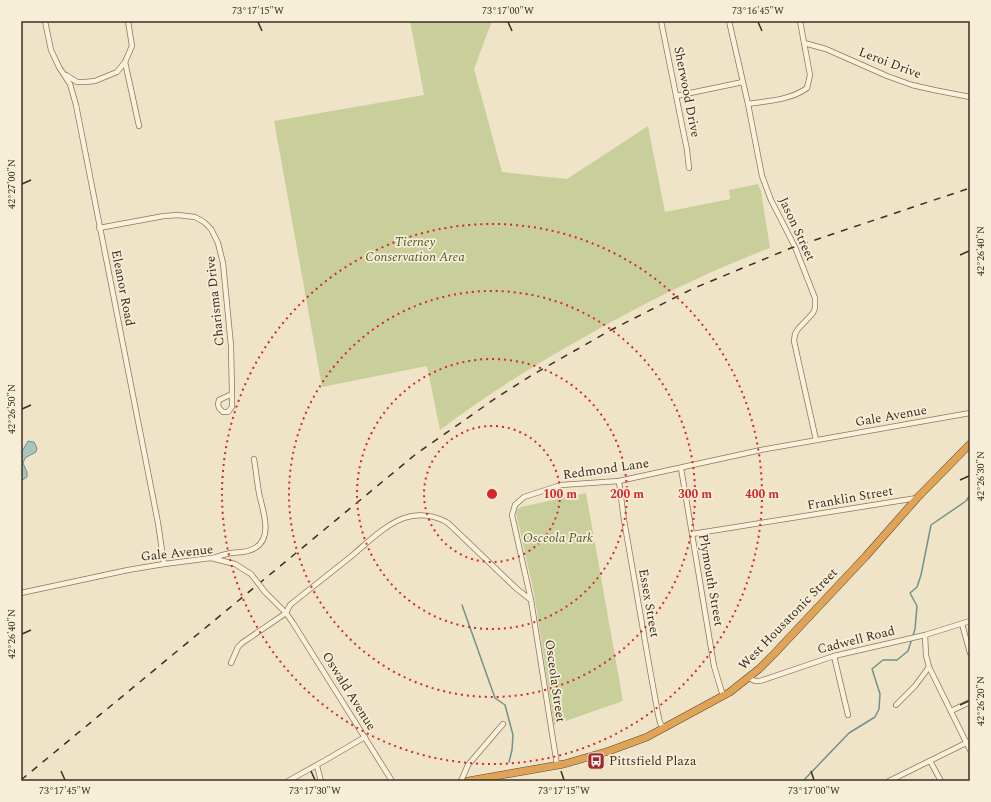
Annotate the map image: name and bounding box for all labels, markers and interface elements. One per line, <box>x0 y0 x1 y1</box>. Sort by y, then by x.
text: 73°17'15"W <box>232 3 284 19</box>
text: 73°17'00"W <box>482 3 534 19</box>
text: 73°16'45"W <box>732 3 784 19</box>
street label: Leroi Drive <box>856 42 924 84</box>
street label: Sherwood Drive <box>668 45 706 139</box>
text: 42°27'00"N <box>4 159 20 209</box>
street label: Jason Street <box>773 194 821 265</box>
text: 42°26'40"N <box>973 226 989 276</box>
park label: Tierney Conservation Area <box>365 232 465 267</box>
street label: Eleanor Road <box>106 248 140 328</box>
street label: Charisma Drive <box>200 255 230 347</box>
text: 42°26'50"N <box>4 384 20 434</box>
street label: Gale Avenue <box>854 400 928 432</box>
text: 42°26'30"N <box>973 451 989 501</box>
street label: Redmond Lane <box>562 453 650 485</box>
street label: Franklin Street <box>806 481 895 515</box>
text: 100 m <box>543 485 577 504</box>
text: 200 m <box>610 485 644 504</box>
text: 300 m <box>678 485 712 504</box>
text: 400 m <box>745 485 779 504</box>
centre of rings <box>485 487 499 501</box>
park label: Osceola Park <box>523 528 593 548</box>
street label: Plymouth Street <box>693 532 729 628</box>
street label: Gale Avenue <box>140 539 214 567</box>
street label: West Housatonic Street <box>734 563 843 675</box>
street label: Essex Street <box>633 567 665 639</box>
text: 42°26'40"N <box>4 609 20 659</box>
street label: Cadwell Road <box>815 621 897 659</box>
street label: Osceola Street <box>539 638 571 724</box>
street label: Oswald Avenue <box>317 648 381 734</box>
text: 42°26'20"N <box>973 676 989 726</box>
bus stop icon: Pittsfield Plaza <box>586 751 606 771</box>
place label: Pittsfield Plaza <box>609 751 697 771</box>
text: 73°17'45"W <box>39 783 91 799</box>
text: 73°17'30"W <box>289 783 341 799</box>
text: 73°17'15"W <box>538 783 590 799</box>
text: 73°17'00"W <box>788 783 840 799</box>

